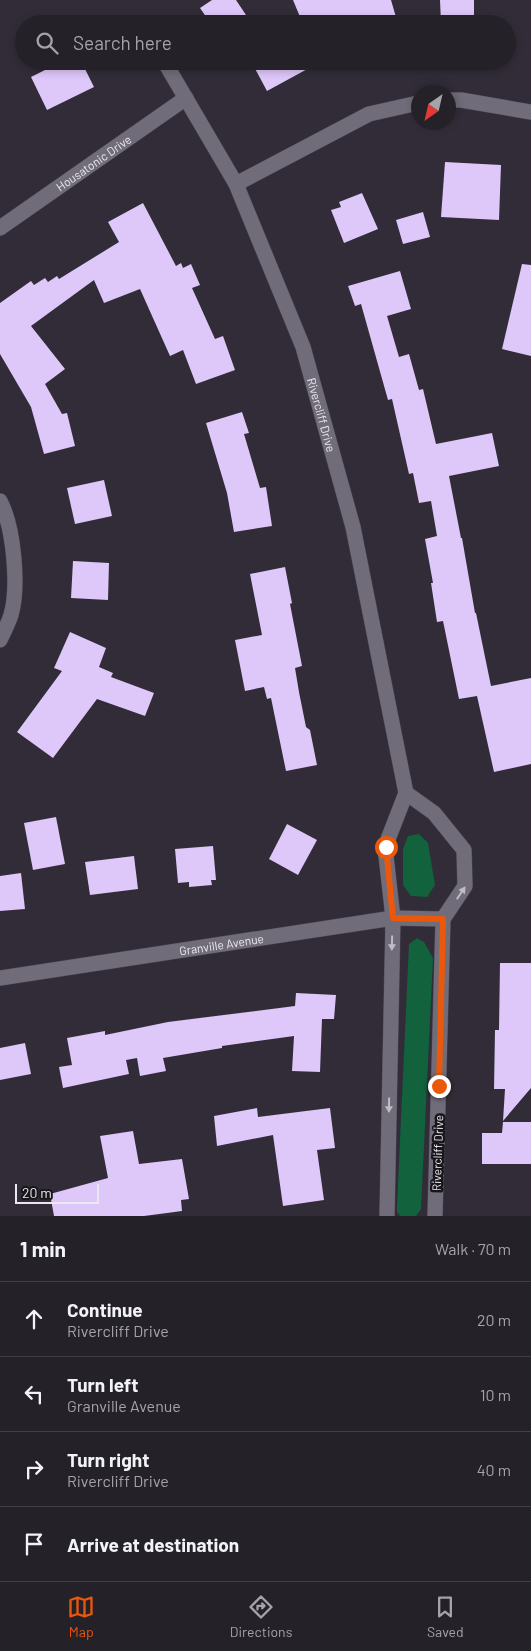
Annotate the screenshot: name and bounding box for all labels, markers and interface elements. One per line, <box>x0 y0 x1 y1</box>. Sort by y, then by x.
search box <box>15 15 516 70</box>
icon: search <box>33 29 61 57</box>
text: Search here <box>73 31 172 54</box>
north arrow <box>411 85 456 130</box>
street label: Housatonic Drive <box>53 132 134 194</box>
street label: Rivercliff Drive <box>305 376 339 453</box>
route start <box>375 836 398 859</box>
one-way arrow <box>456 886 465 899</box>
street label: Granville Avenue <box>178 931 265 958</box>
one-way arrow <box>388 935 396 951</box>
route end <box>428 1075 451 1098</box>
one-way arrow <box>385 1098 393 1114</box>
street label: Rivercliff Drive <box>429 1115 445 1191</box>
scale bar <box>15 1181 99 1204</box>
text: 20 m <box>22 1184 52 1201</box>
text: 1 min <box>20 1236 66 1261</box>
text: Walk · 70 m <box>435 1239 511 1258</box>
text: Continue <box>67 1298 143 1321</box>
icon: ahead <box>20 1305 48 1333</box>
text: 20 m <box>477 1310 511 1329</box>
text: Rivercliff Drive <box>67 1321 169 1340</box>
text: Turn left <box>67 1373 138 1396</box>
icon: left <box>20 1380 48 1408</box>
text: 10 m <box>480 1385 511 1404</box>
text: Granville Avenue <box>67 1396 181 1415</box>
text: Turn right <box>67 1448 149 1471</box>
icon: right <box>20 1455 48 1483</box>
text: 40 m <box>477 1460 511 1479</box>
text: Rivercliff Drive <box>67 1471 169 1490</box>
icon: arrive <box>20 1530 48 1558</box>
text: Arrive at destination <box>67 1533 239 1556</box>
tab: Map <box>67 1593 95 1640</box>
tab: Directions <box>230 1593 292 1640</box>
tab: Saved <box>427 1593 464 1640</box>

